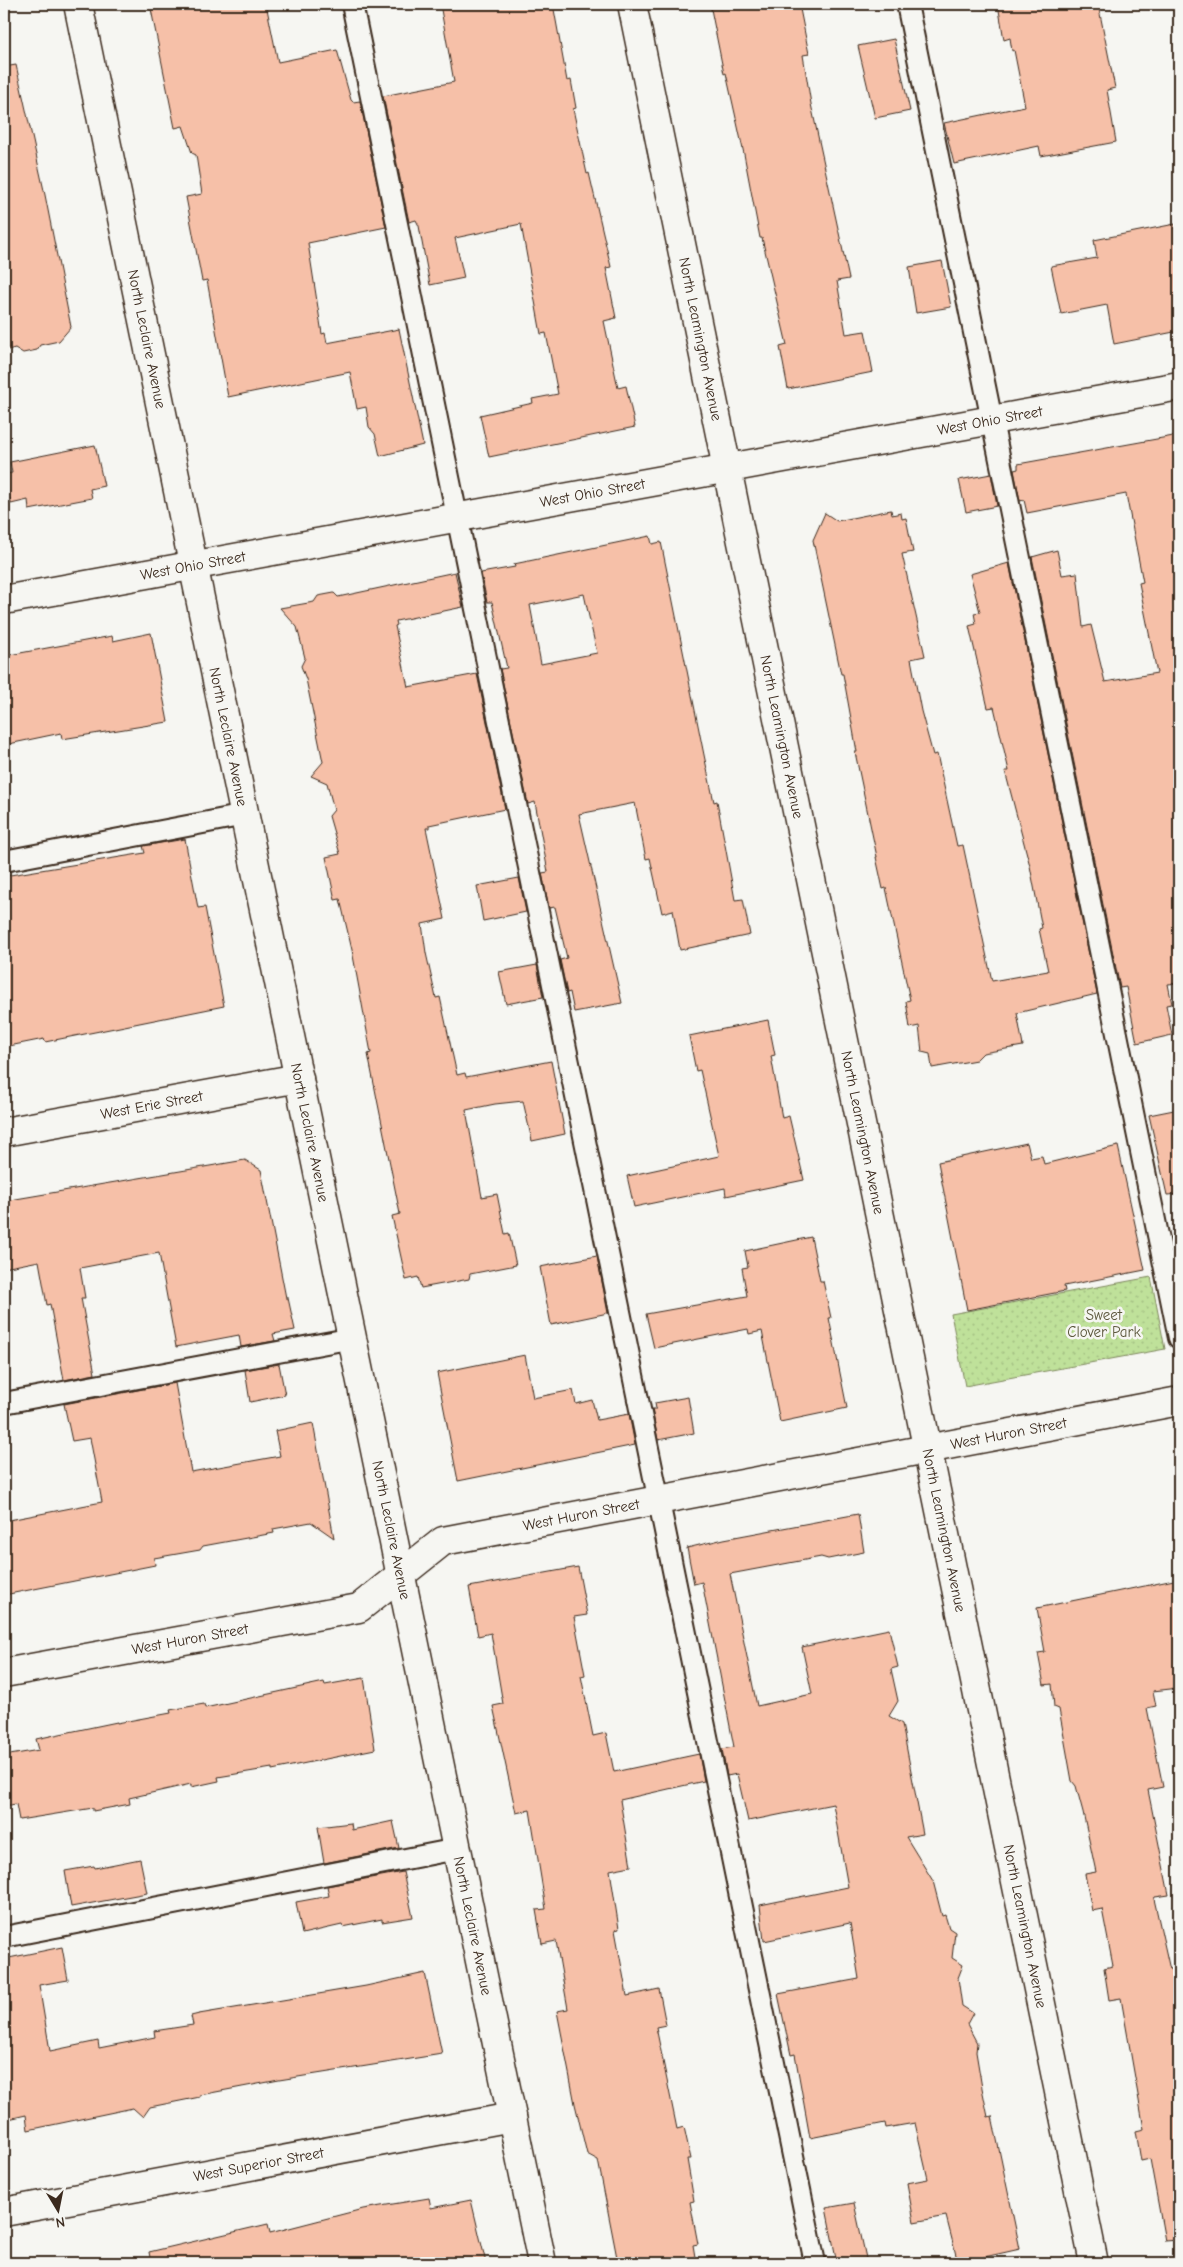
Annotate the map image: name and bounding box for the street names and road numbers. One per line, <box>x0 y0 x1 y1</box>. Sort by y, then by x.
street label: North Leamington Avenue <box>675 256 726 423</box>
street label: North Leclaire Avenue <box>124 268 170 411</box>
street label: West Ohio Street <box>936 402 1045 439</box>
street label: West Ohio Street <box>538 474 647 511</box>
street label: West Ohio Street <box>139 547 248 584</box>
street label: North Leamington Avenue <box>756 653 807 821</box>
street label: North Leclaire Avenue <box>205 666 252 808</box>
street label: North Leamington Avenue <box>837 1049 888 1216</box>
street label: North Leclaire Avenue <box>287 1061 333 1204</box>
street label: West Erie Street <box>99 1087 205 1123</box>
street label: West Huron Street <box>949 1413 1069 1453</box>
street label: North Leamington Avenue <box>919 1447 970 1614</box>
street label: North Leclaire Avenue <box>368 1459 415 1602</box>
street label: West Huron Street <box>521 1495 642 1535</box>
street label: West Huron Street <box>130 1619 250 1658</box>
street label: North Leamington Avenue <box>1000 1843 1051 2010</box>
street label: North Leclaire Avenue <box>450 1855 496 1997</box>
street label: West Superior Street <box>192 2143 326 2185</box>

